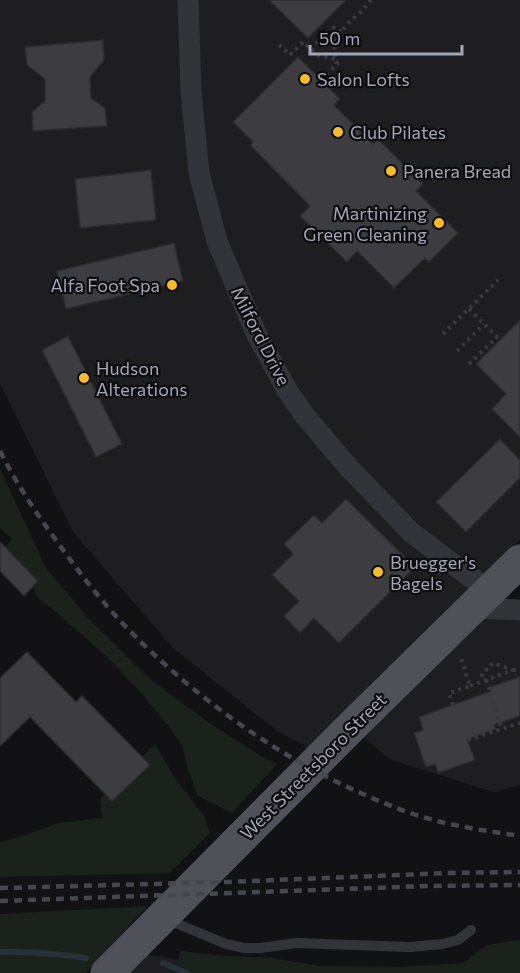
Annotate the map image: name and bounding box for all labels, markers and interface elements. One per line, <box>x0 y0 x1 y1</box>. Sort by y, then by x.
scale bar <box>310 18 462 56</box>
text: 50 m <box>319 27 360 49</box>
place label: Salon Lofts <box>317 68 410 90</box>
marker: Salon Lofts <box>298 72 312 86</box>
place label: Club Pilates <box>350 121 446 143</box>
marker: Club Pilates <box>331 125 345 139</box>
place label: Panera Bread <box>403 160 511 182</box>
marker: Panera Bread <box>384 164 398 178</box>
place label: Martinizing Green Cleaning <box>303 202 427 245</box>
marker: Martinizing Green Cleaning <box>432 216 446 230</box>
place label: Alfa Foot Spa <box>50 274 160 296</box>
marker: Alfa Foot Spa <box>165 278 179 292</box>
street label: Milford Drive <box>227 283 295 389</box>
place label: Hudson Alterations <box>96 357 187 400</box>
marker: Hudson Alterations <box>77 371 91 385</box>
place label: Bruegger's Bagels <box>390 551 476 594</box>
marker: Bruegger's Bagels <box>371 565 385 579</box>
street label: West Streetsboro Street <box>235 688 391 844</box>

